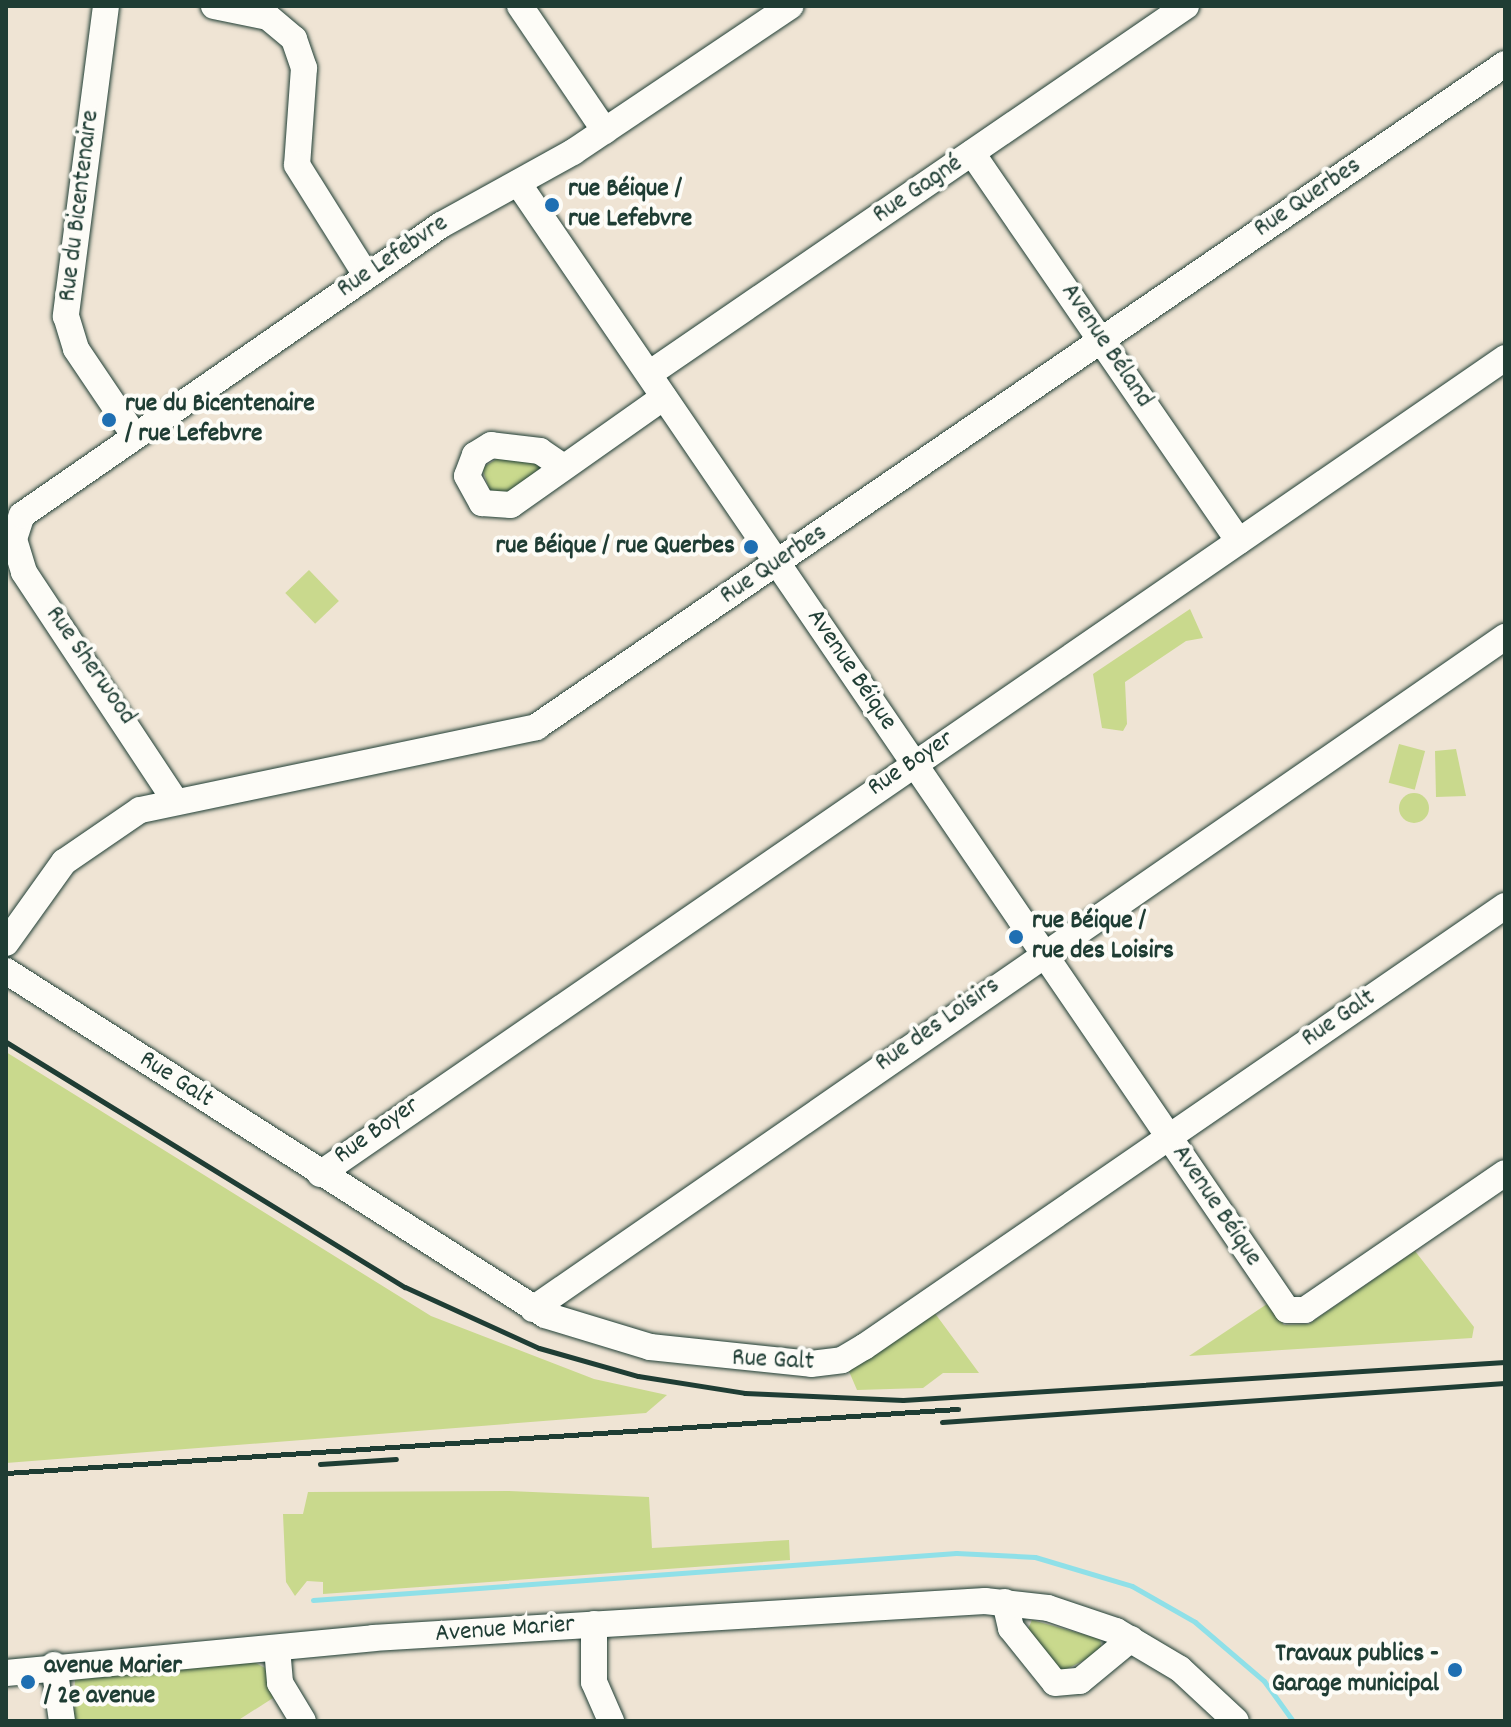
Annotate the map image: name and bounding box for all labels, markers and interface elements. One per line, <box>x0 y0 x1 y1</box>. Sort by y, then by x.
street label: Rue du Bicentenaire <box>53 108 107 304</box>
street label: Rue Gagné <box>867 149 969 231</box>
street label: Rue Querbes <box>1249 151 1367 245</box>
place label: rue Béique / rue Lefebvre <box>568 174 692 236</box>
marker: rue Béique / rue Lefebvre <box>543 196 561 214</box>
street label: Rue Lefebvre <box>332 209 454 305</box>
street label: Avenue Béland <box>1053 278 1159 414</box>
place label: rue du Bicentenaire / rue Lefebvre <box>125 389 315 450</box>
marker: rue du Bicentenaire / rue Lefebvre <box>100 411 118 429</box>
street label: Rue Querbes <box>715 518 833 612</box>
place label: rue Béique / rue Querbes <box>496 531 735 563</box>
marker: rue Béique / rue Querbes <box>742 538 760 556</box>
street label: Rue Sherwood <box>38 601 142 731</box>
street label: Avenue Béique <box>799 603 903 737</box>
street label: Rue Boyer <box>862 724 960 804</box>
place label: rue Béique / rue des Loisirs <box>1032 906 1174 968</box>
marker: rue Béique / rue des Loisirs <box>1007 928 1025 946</box>
street label: Rue des Loisirs <box>870 971 1006 1079</box>
street label: Rue Galt <box>1296 983 1382 1055</box>
street label: Rue Galt <box>133 1044 219 1116</box>
street label: Rue Boyer <box>328 1090 426 1172</box>
street label: Avenue Béique <box>1164 1139 1268 1273</box>
street label: Rue Galt <box>731 1343 815 1379</box>
street label: Avenue Marier <box>434 1610 576 1650</box>
place label: Travaux publics - Garage municipal <box>1272 1639 1439 1700</box>
place label: avenue Marier / 2e avenue <box>44 1651 182 1712</box>
marker: Travaux publics - Garage municipal <box>1446 1661 1464 1679</box>
marker: avenue Marier / 2e avenue <box>19 1673 37 1691</box>

